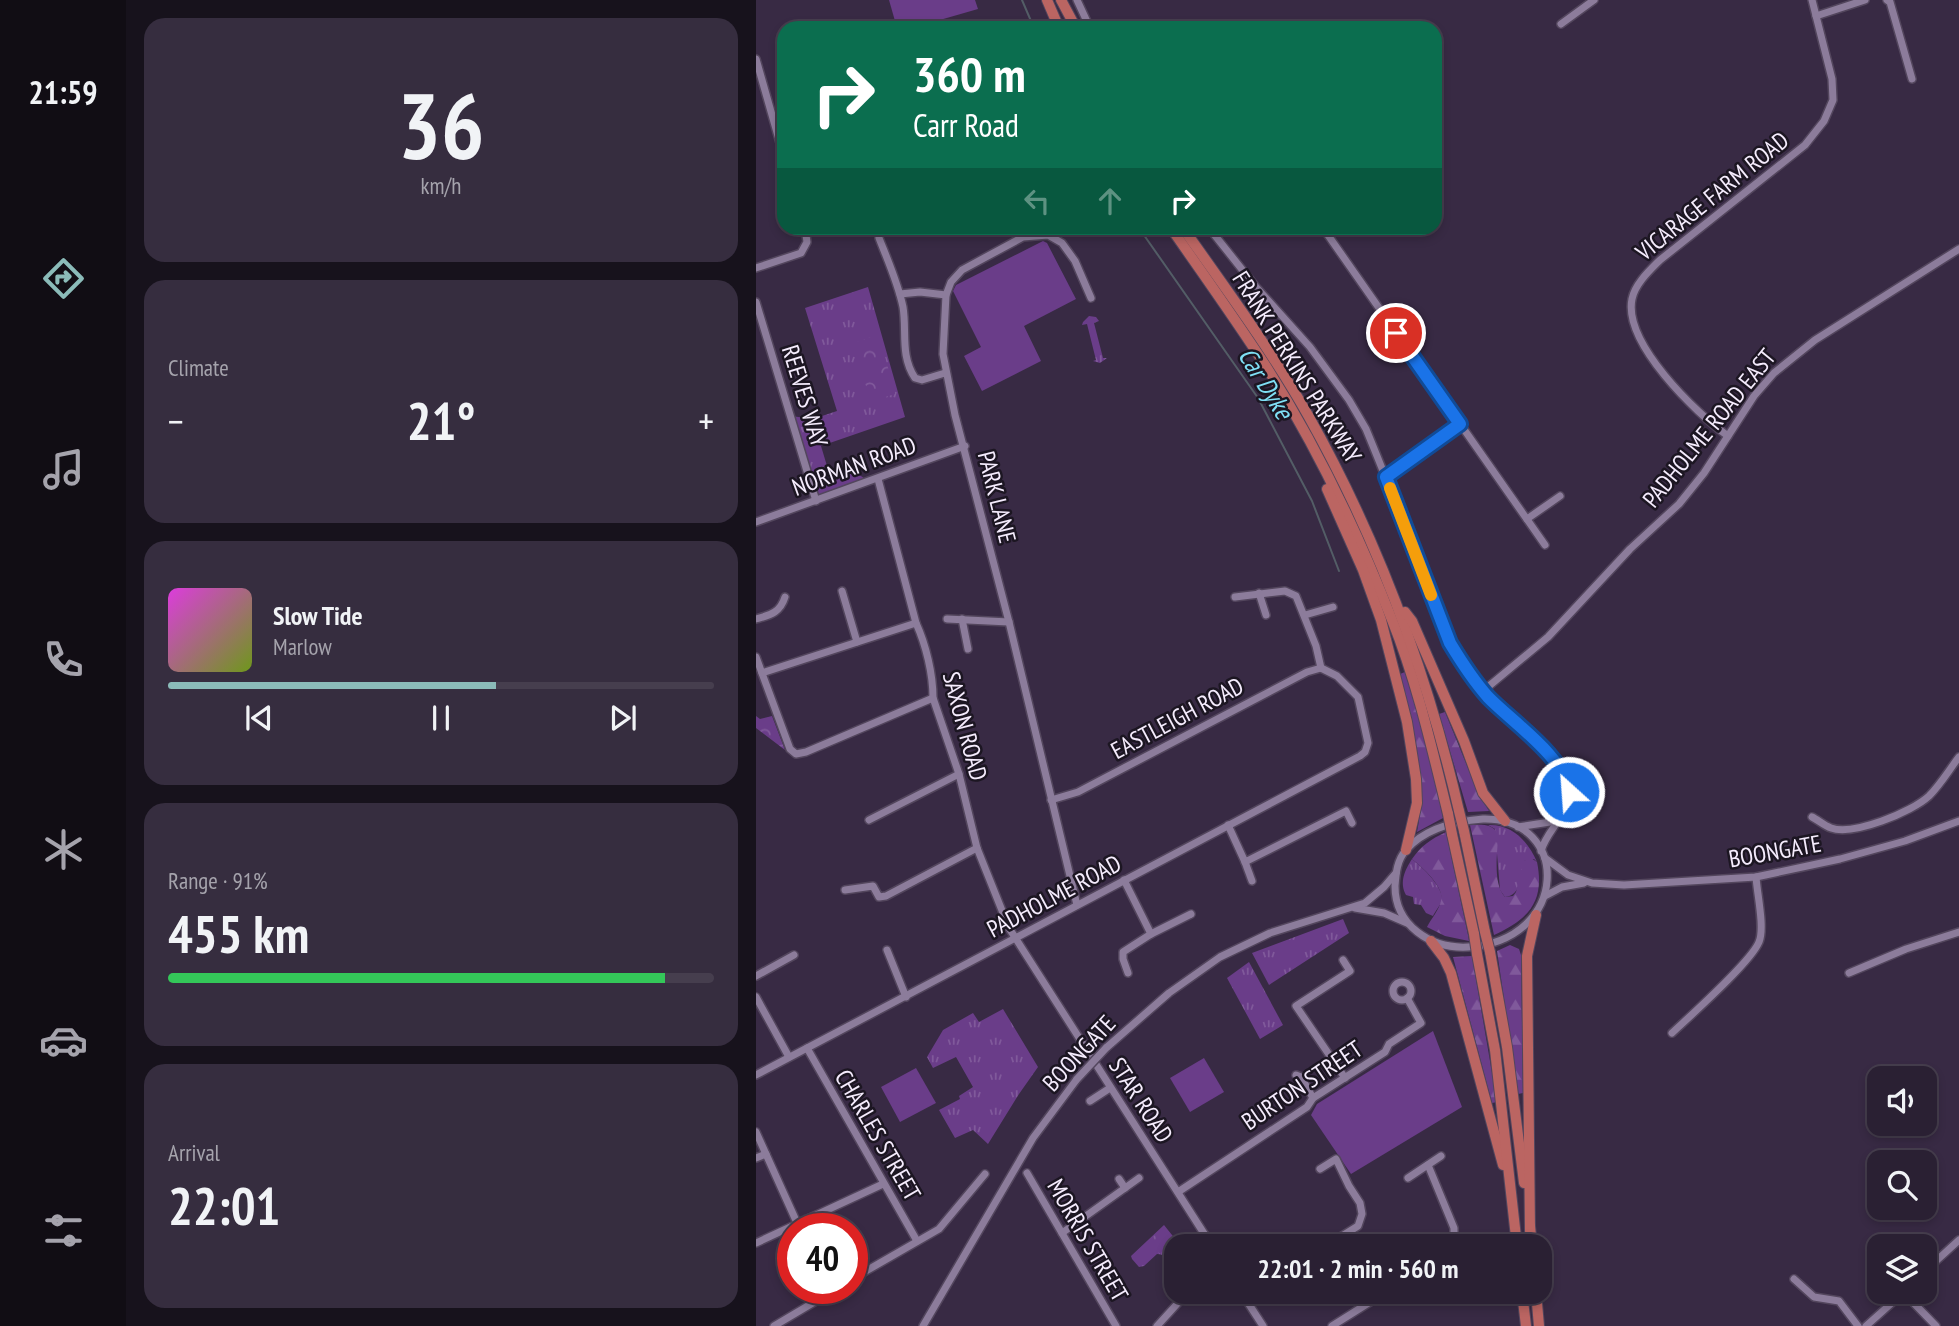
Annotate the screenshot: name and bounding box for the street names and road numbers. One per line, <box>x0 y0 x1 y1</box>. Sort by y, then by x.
street label: VICARAGE FARM ROAD <box>1628 125 1795 268</box>
street label: FRANK PERKINS PARKWAY <box>1225 265 1369 469</box>
street label: REEVES WAY <box>775 341 835 451</box>
street label: PADHOLME ROAD EAST <box>1635 342 1783 514</box>
street label: NORMAN ROAD <box>788 429 920 503</box>
street label: PARK LANE <box>971 448 1023 546</box>
street label: SAXON ROAD <box>936 668 994 784</box>
street label: EASTLEIGH ROAD <box>1105 670 1249 766</box>
street label: BOONGATE <box>1726 828 1824 874</box>
street label: PADHOLME ROAD <box>982 848 1126 944</box>
street label: BOONGATE <box>1036 1008 1122 1098</box>
street label: BURTON STREET <box>1236 1033 1369 1137</box>
street label: STAR ROAD <box>1102 1052 1180 1148</box>
street label: CHARLES STREET <box>828 1064 928 1206</box>
street label: MORRIS STREET <box>1041 1173 1136 1307</box>

